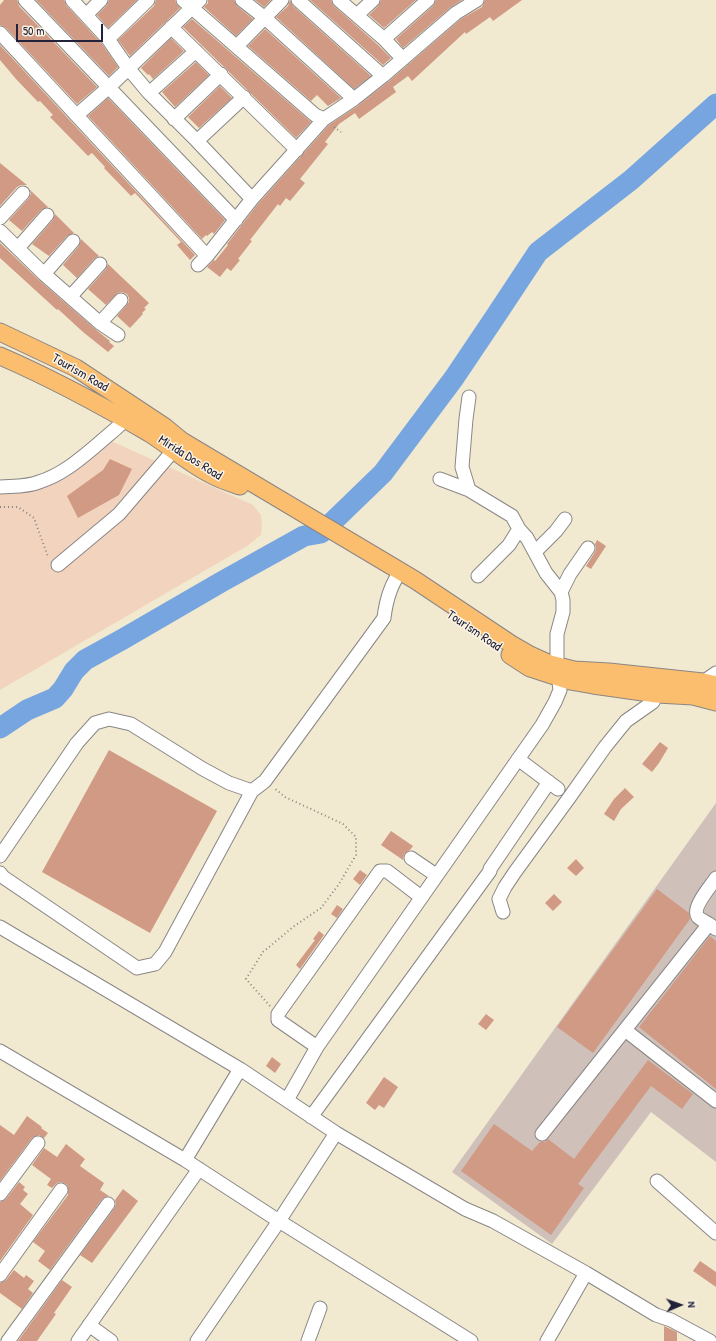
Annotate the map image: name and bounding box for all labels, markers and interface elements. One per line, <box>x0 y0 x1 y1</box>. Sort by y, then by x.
scale bar <box>18 16 105 42</box>
text: 50 m <box>23 22 44 39</box>
street label: Tourism Road <box>49 351 111 395</box>
street label: Mirida Dos Road <box>155 432 225 484</box>
street label: Tourism Road <box>444 607 504 655</box>
north arrow <box>660 1285 700 1325</box>
text: N <box>685 1301 699 1308</box>

